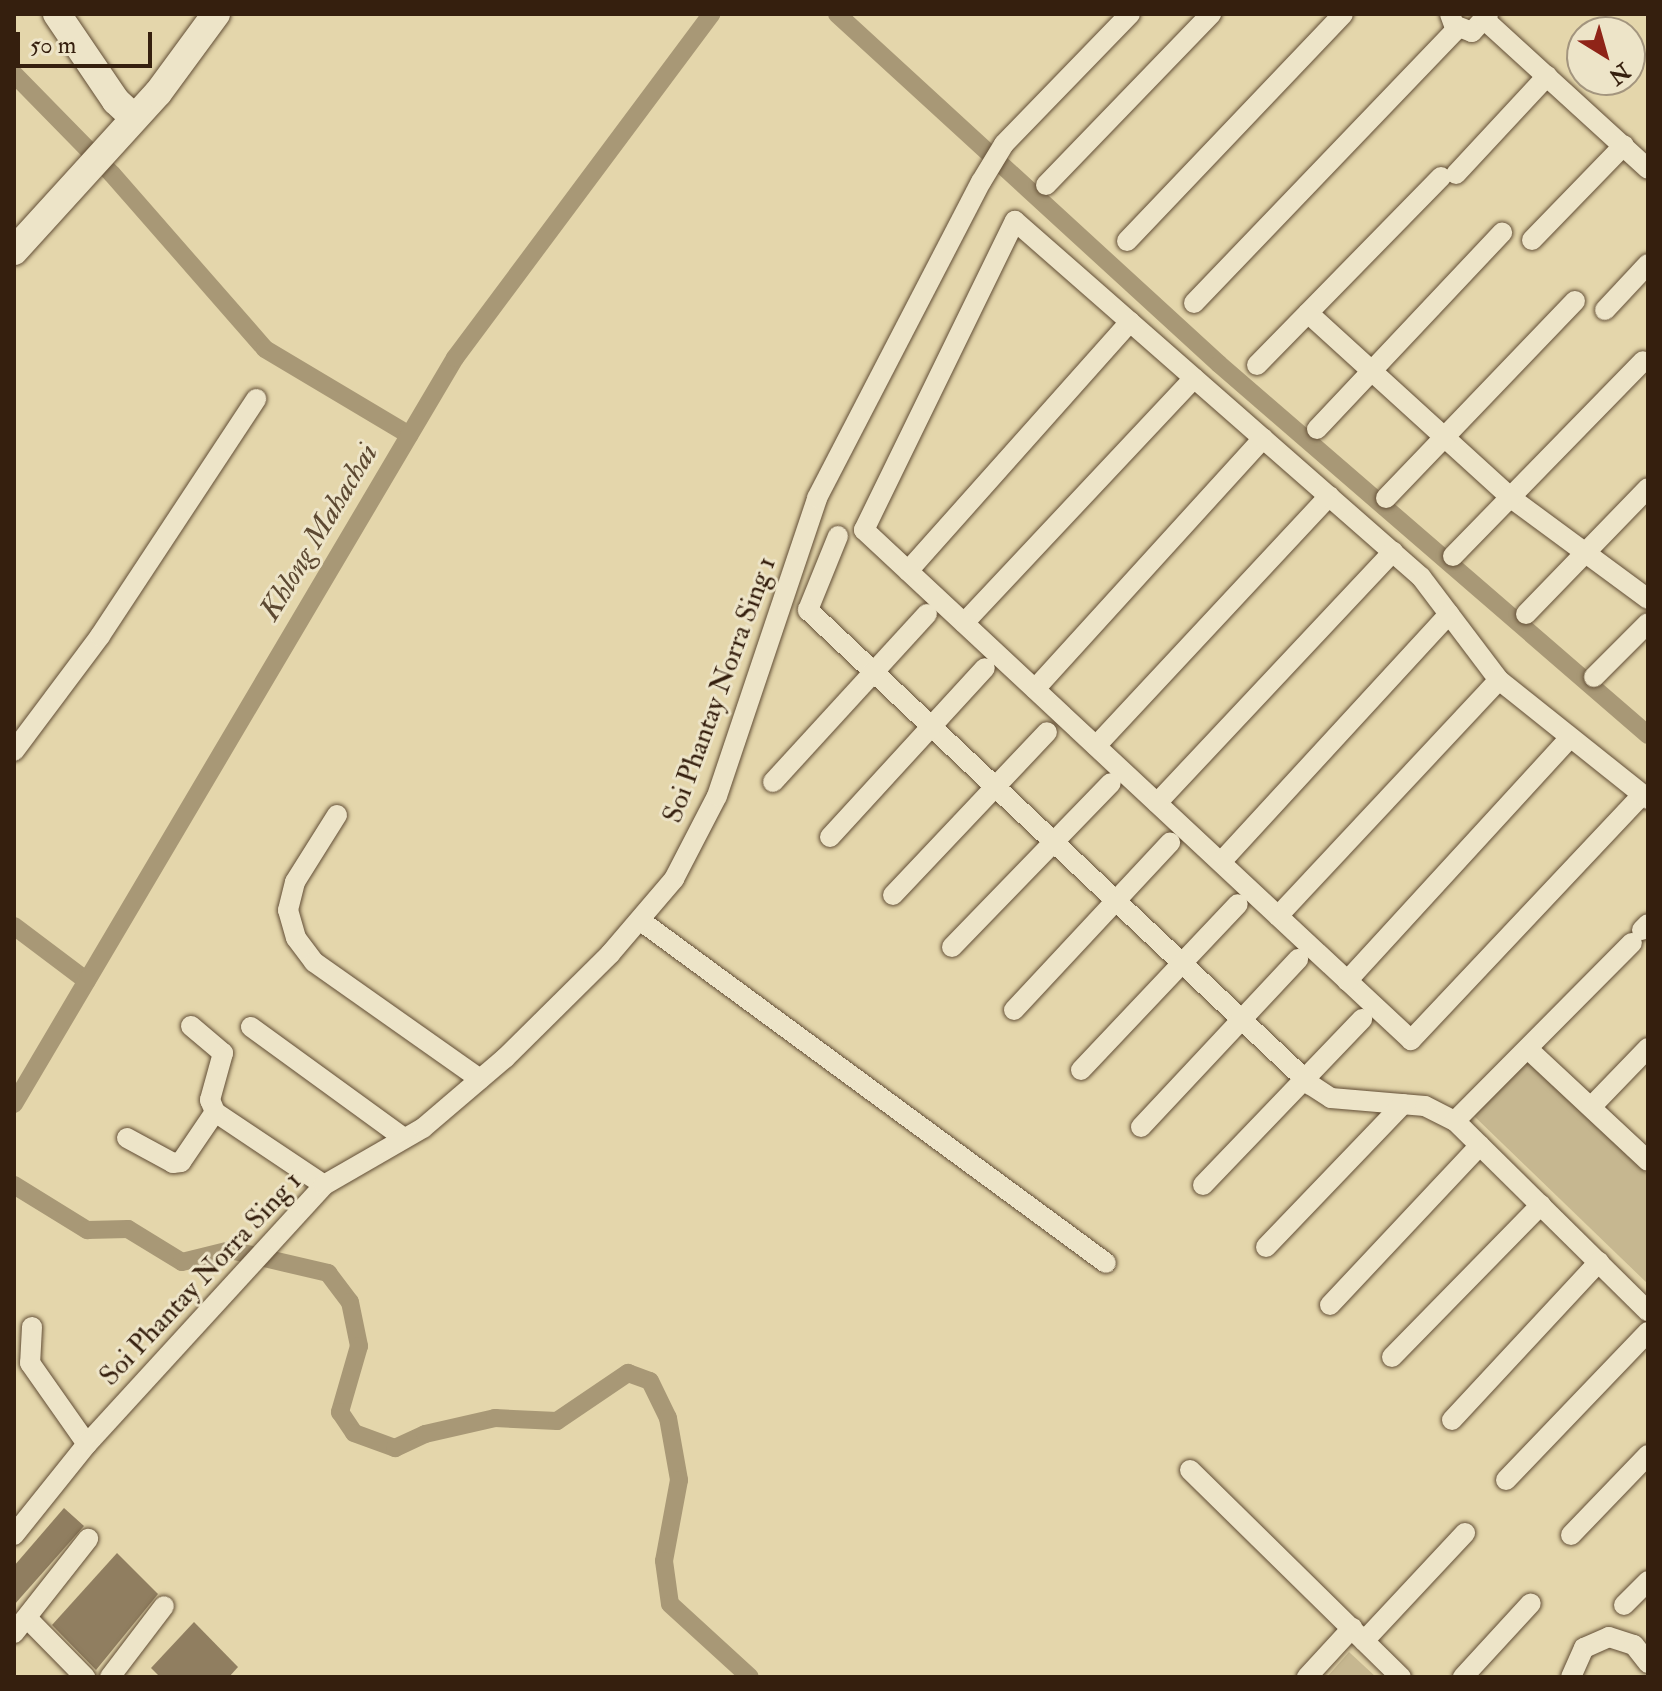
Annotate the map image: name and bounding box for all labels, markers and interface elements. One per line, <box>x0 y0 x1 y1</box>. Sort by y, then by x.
scale bar <box>20 16 156 66</box>
north arrow <box>1566 16 1646 96</box>
text: 50 m <box>30 30 76 61</box>
text: N <box>1603 56 1636 91</box>
water label: Khlong Mahachai <box>252 437 386 627</box>
street label: Soi Phantay Norra Sing 1 <box>656 552 784 828</box>
street label: Soi Phantay Norra Sing 1 <box>93 1165 309 1393</box>

